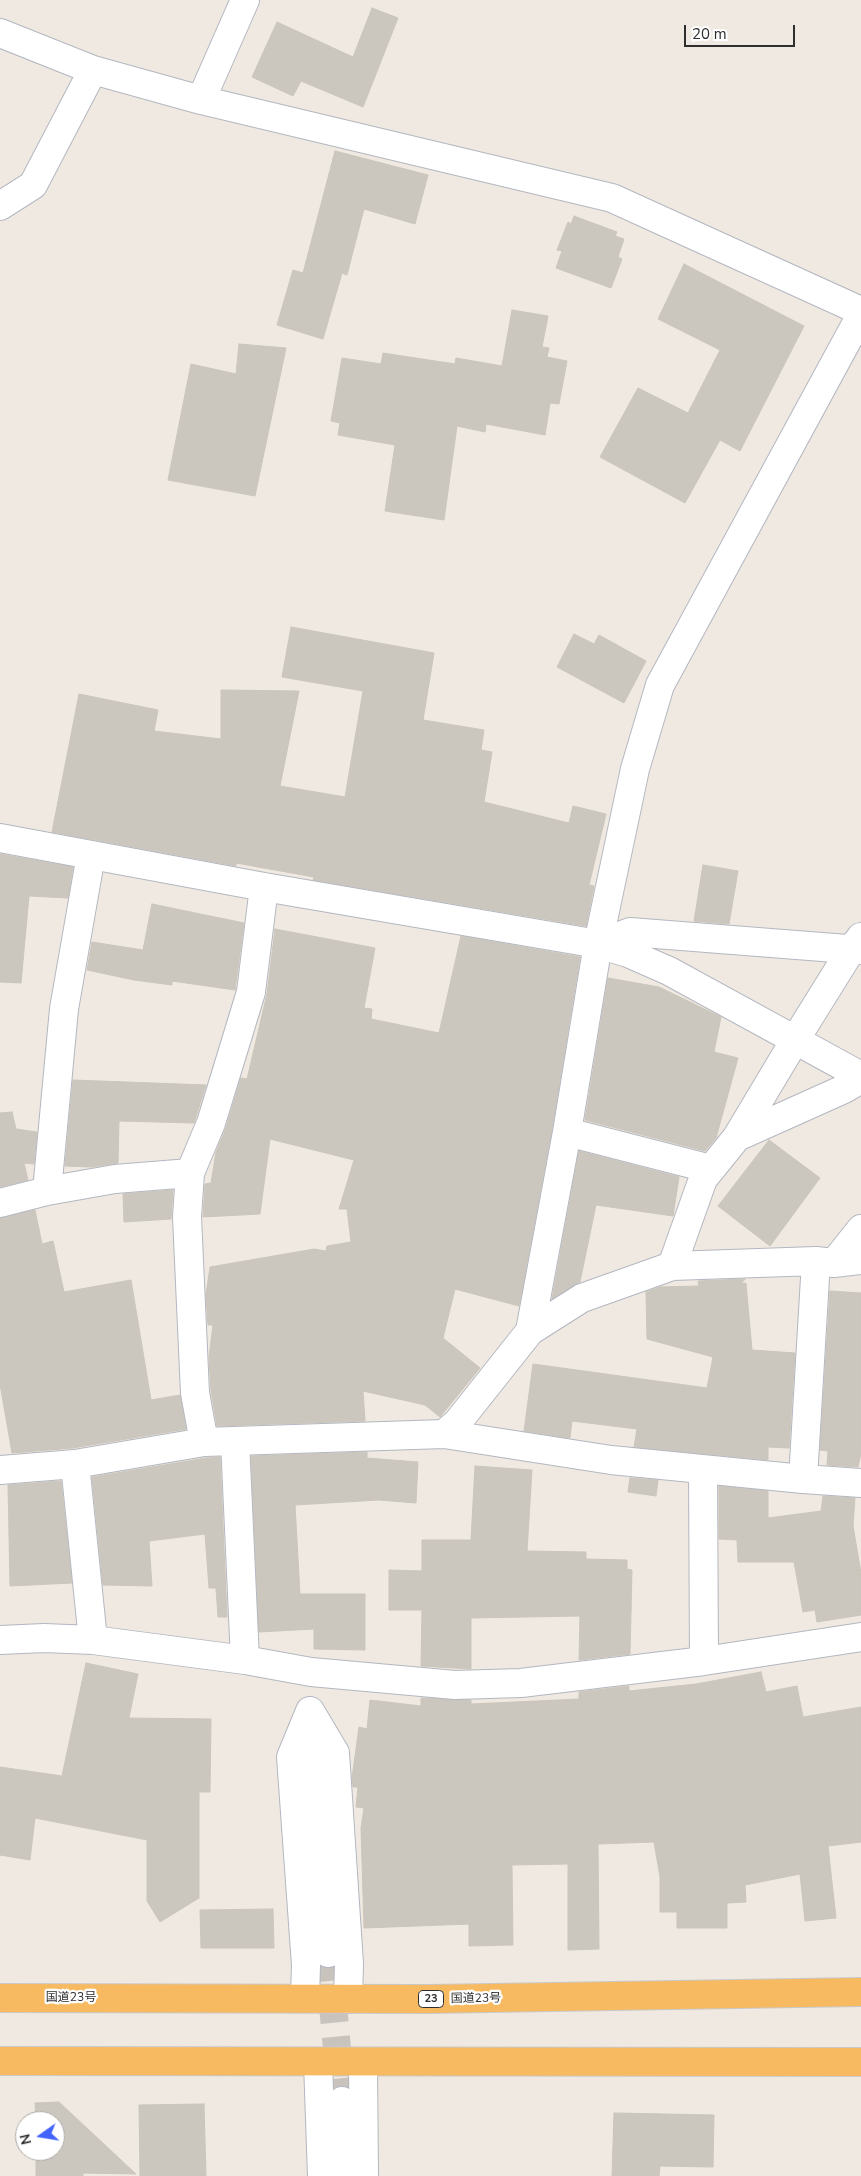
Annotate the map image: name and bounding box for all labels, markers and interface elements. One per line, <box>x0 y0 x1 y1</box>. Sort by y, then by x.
scale bar <box>686 15 797 47</box>
text: 20 m <box>692 24 727 44</box>
road number: 23 <box>418 1990 444 2008</box>
street label: 国道23号 <box>46 1991 96 2005</box>
street label: 国道23号 <box>451 1991 501 2007</box>
north arrow <box>15 2111 65 2161</box>
text: N <box>15 2132 36 2147</box>

